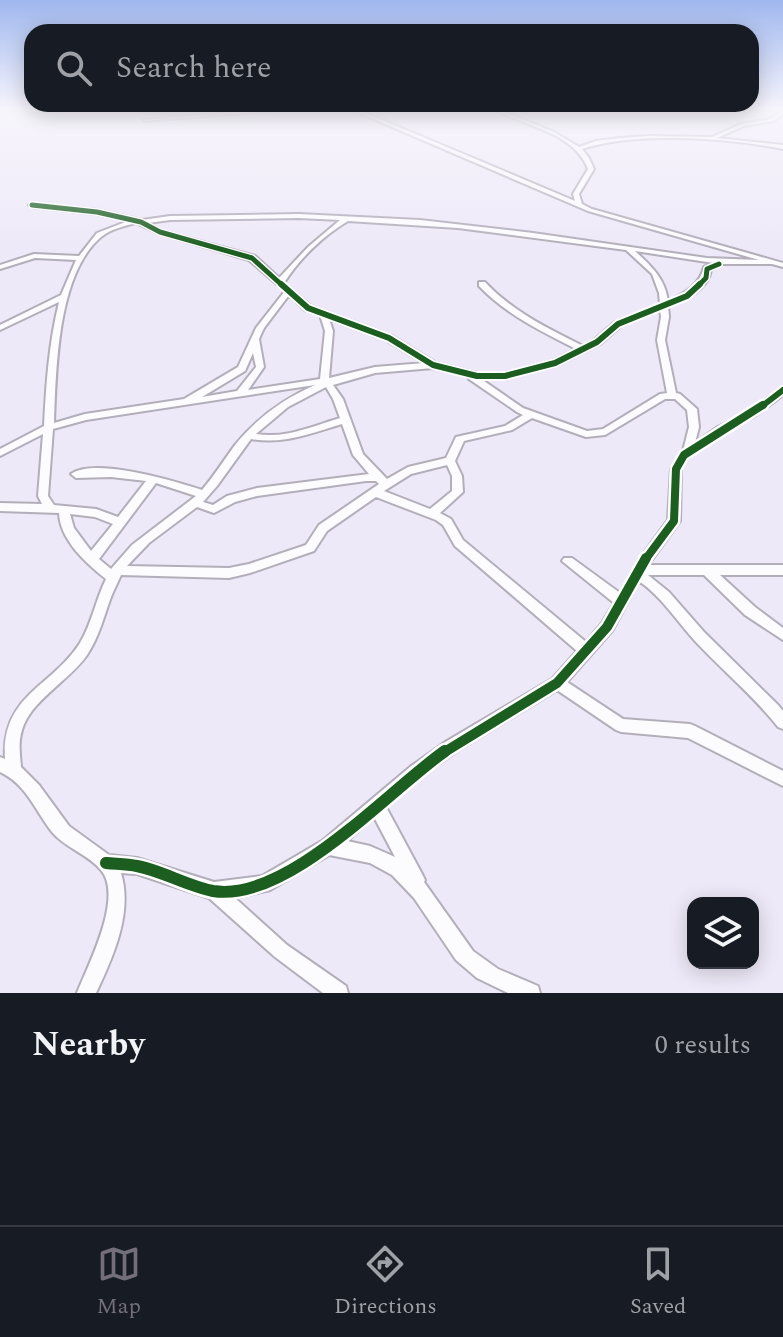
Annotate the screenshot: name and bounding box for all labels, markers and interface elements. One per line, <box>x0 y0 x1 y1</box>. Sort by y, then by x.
search box <box>24 24 759 112</box>
text: Search here <box>116 45 272 91</box>
icon: search <box>52 46 96 90</box>
map controls <box>687 897 759 969</box>
button: layers <box>687 897 759 969</box>
text: Nearby <box>32 1019 145 1071</box>
text: 0 results <box>655 1025 751 1065</box>
tab: Map <box>97 1242 141 1323</box>
tab: Directions <box>334 1242 437 1323</box>
tab: Saved <box>630 1242 686 1323</box>

